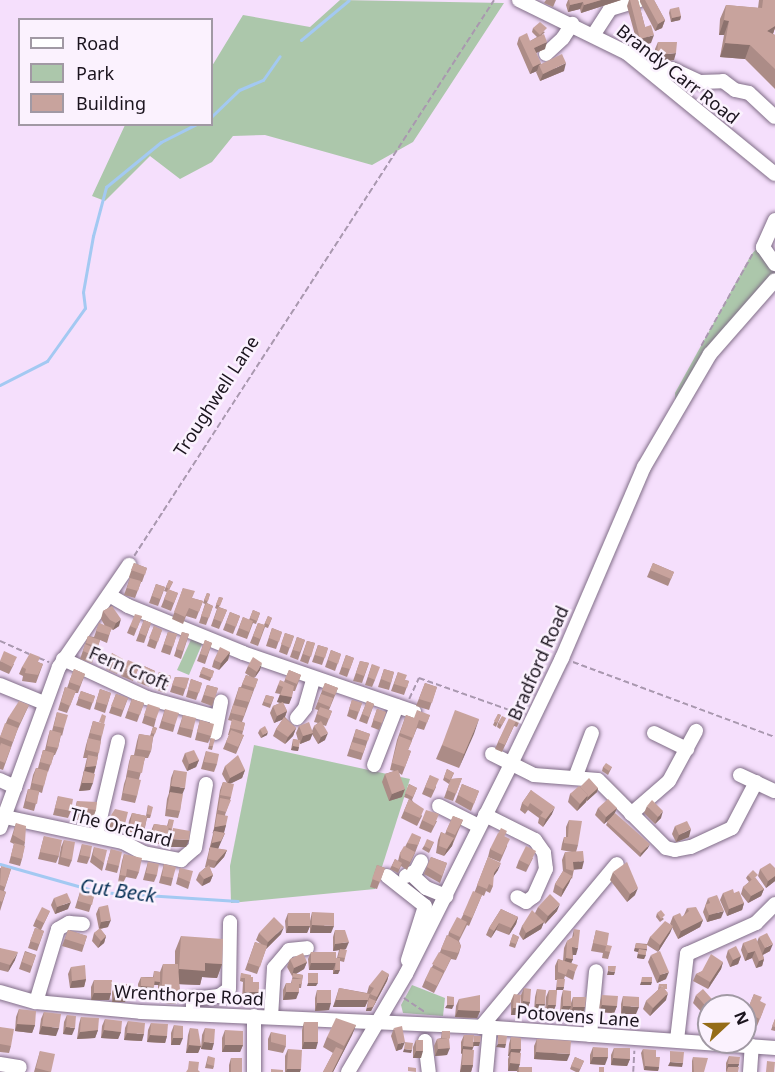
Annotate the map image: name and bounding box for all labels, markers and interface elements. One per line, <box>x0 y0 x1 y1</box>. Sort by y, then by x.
legend <box>18 18 213 126</box>
street label: Brandy Carr Road <box>613 20 743 128</box>
text: Road <box>76 31 119 55</box>
text: Park <box>76 61 114 85</box>
text: Building <box>76 91 146 115</box>
street label: Troughwell Lane <box>169 332 263 460</box>
street label: Bradford Road <box>503 602 573 724</box>
street label: Fern Croft <box>86 641 172 695</box>
street label: The Orchard <box>67 803 175 851</box>
water label: Cut Beck <box>79 873 157 907</box>
street label: Wrenthorpe Road <box>114 980 264 1010</box>
north arrow <box>697 994 757 1054</box>
street label: Potovens Lane <box>516 1001 640 1031</box>
text: N <box>729 1008 754 1028</box>

